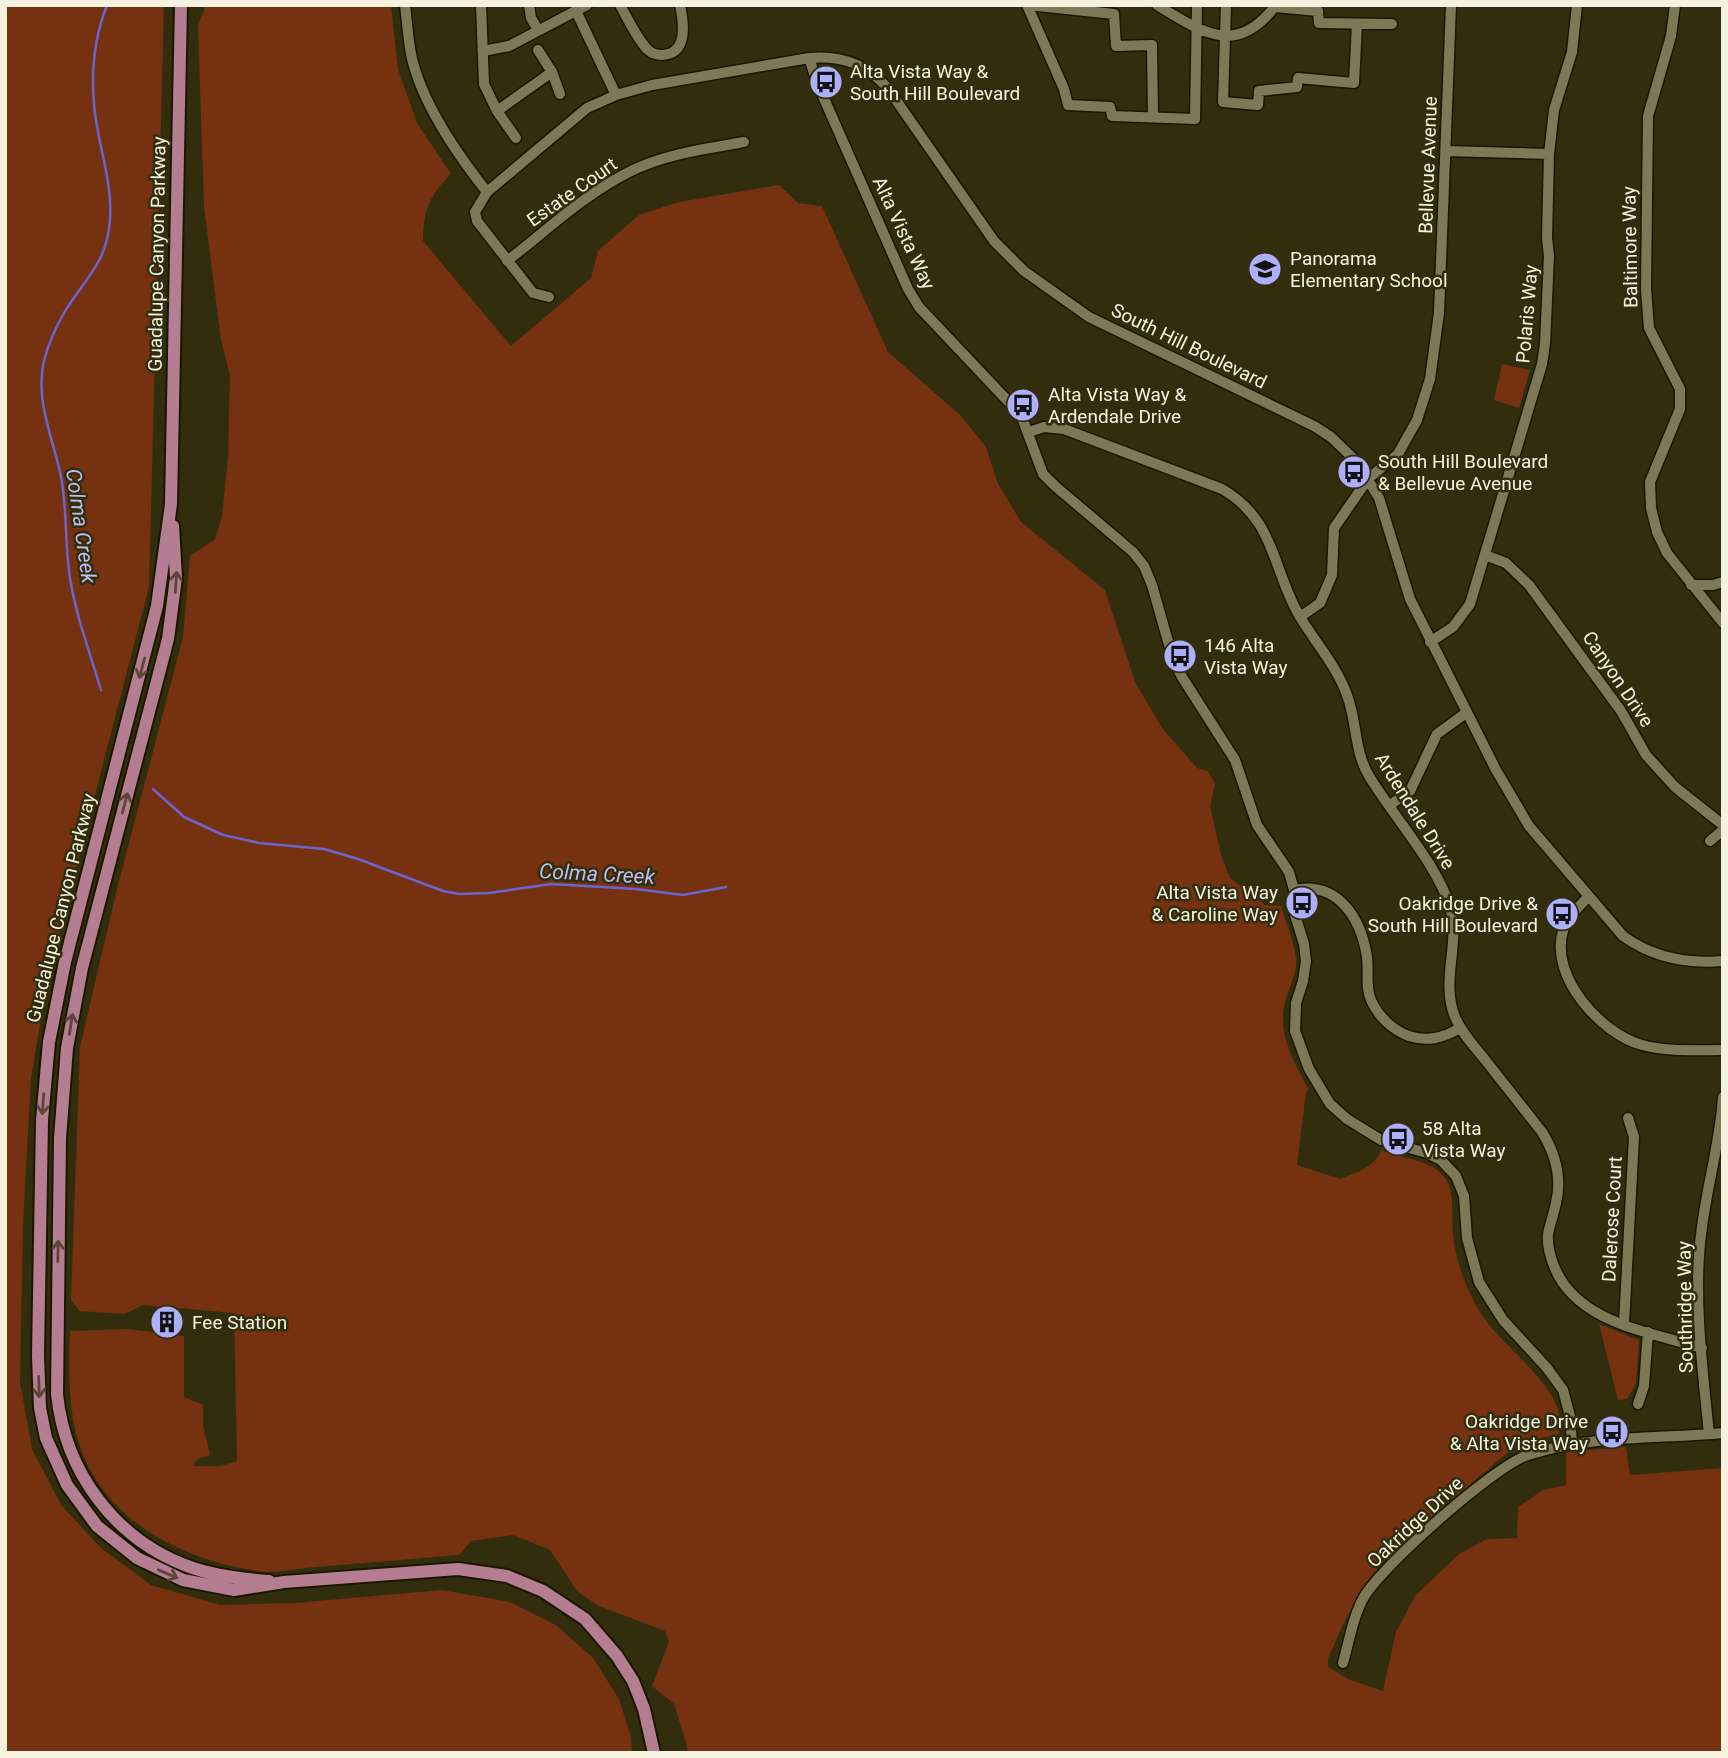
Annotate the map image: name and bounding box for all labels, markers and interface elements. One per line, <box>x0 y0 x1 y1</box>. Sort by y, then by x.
place label: Alta Vista Way & South Hill Boulevard <box>850 60 1020 105</box>
bus stop icon: Alta Vista Way & South Hill Boulevard <box>807 63 845 101</box>
street label: Bellevue Avenue <box>1414 96 1442 234</box>
street label: Guadalupe Canyon Parkway <box>143 136 171 372</box>
street label: Estate Court <box>522 152 622 232</box>
street label: Alta Vista Way <box>868 173 940 293</box>
street label: Baltimore Way <box>1617 186 1643 308</box>
place label: Panorama Elementary School <box>1290 247 1448 292</box>
school or university icon: Panorama Elementary School <box>1246 250 1284 288</box>
street label: Polaris Way <box>1511 264 1543 364</box>
street label: South Hill Boulevard <box>1107 298 1271 394</box>
place label: Alta Vista Way & Ardendale Drive <box>1048 383 1187 428</box>
bus stop icon: Alta Vista Way & Ardendale Drive <box>1004 386 1042 424</box>
place label: South Hill Boulevard & Bellevue Avenue <box>1378 450 1548 495</box>
bus stop icon: South Hill Boulevard & Bellevue Avenue <box>1335 453 1373 491</box>
water label: Colma Creek <box>61 467 101 586</box>
one-way arrow <box>170 571 183 593</box>
street label: Canyon Drive <box>1577 627 1659 731</box>
place label: 146 Alta Vista Way <box>1204 634 1288 679</box>
bus stop icon: 146 Alta Vista Way <box>1161 637 1199 675</box>
one-way arrow <box>135 656 148 679</box>
street label: Ardendale Drive <box>1370 748 1460 874</box>
street label: Guadalupe Canyon Parkway <box>21 791 101 1025</box>
one-way arrow <box>119 792 132 815</box>
water label: Colma Creek <box>539 859 656 889</box>
place label: Alta Vista Way & Caroline Way <box>1151 881 1278 926</box>
bus stop icon: Alta Vista Way & Caroline Way <box>1283 884 1321 922</box>
place label: Oakridge Drive & South Hill Boulevard <box>1368 892 1538 937</box>
bus stop icon: Oakridge Drive & South Hill Boulevard <box>1543 895 1581 933</box>
one-way arrow <box>65 1013 78 1036</box>
one-way arrow <box>36 1092 49 1115</box>
place label: 58 Alta Vista Way <box>1422 1117 1506 1162</box>
bus stop icon: 58 Alta Vista Way <box>1379 1120 1417 1158</box>
street label: Dalerose Court <box>1597 1155 1627 1283</box>
one-way arrow <box>51 1239 65 1262</box>
street label: Southridge Way <box>1672 1241 1698 1373</box>
building icon: Fee Station <box>148 1303 186 1341</box>
place label: Fee Station <box>192 1311 287 1334</box>
one-way arrow <box>32 1375 45 1398</box>
place label: Oakridge Drive & Alta Vista Way <box>1450 1410 1588 1455</box>
bus stop icon: Oakridge Drive & Alta Vista Way <box>1593 1413 1631 1451</box>
street label: Oakridge Drive <box>1362 1472 1468 1572</box>
one-way arrow <box>157 1568 178 1581</box>

